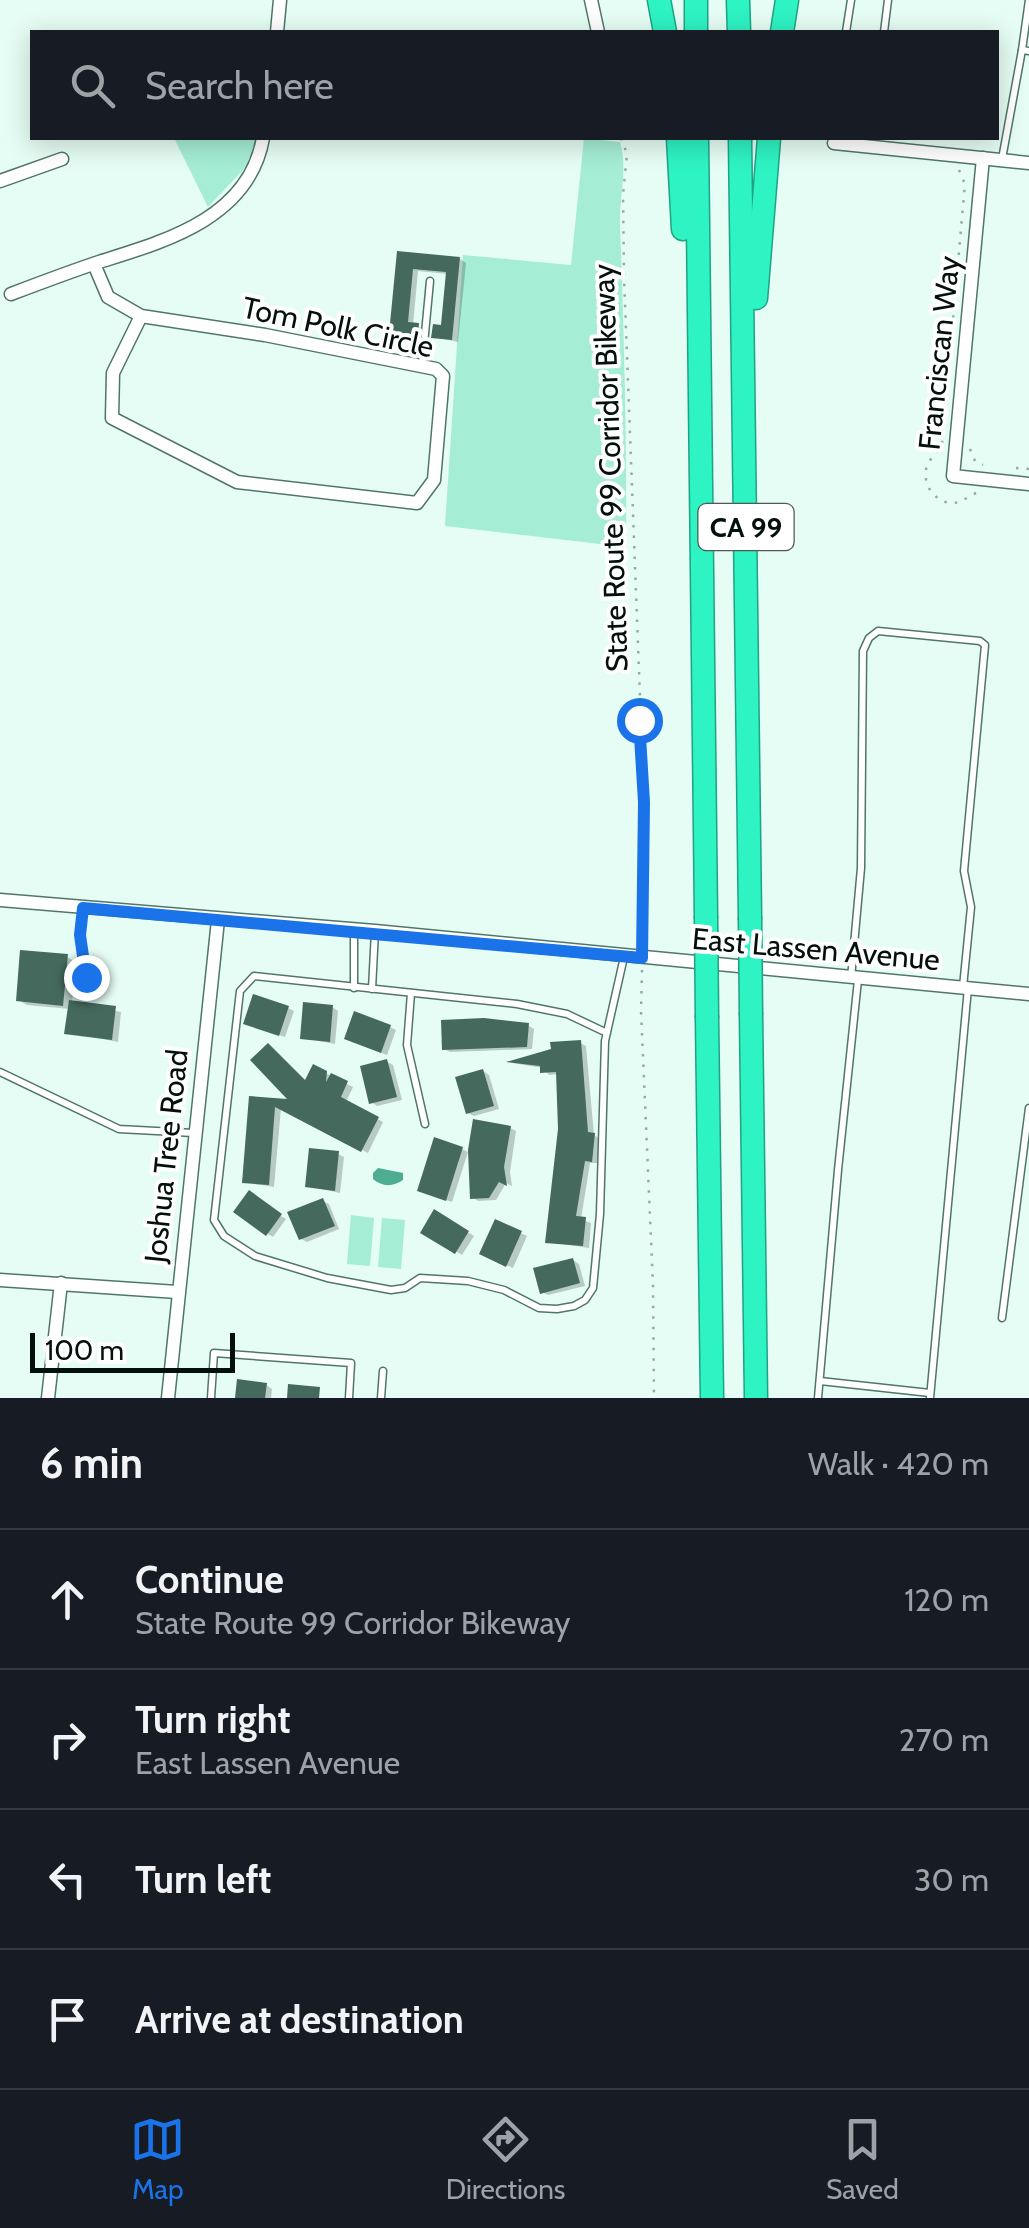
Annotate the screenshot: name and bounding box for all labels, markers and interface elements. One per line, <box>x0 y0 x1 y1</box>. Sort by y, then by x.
search box <box>30 30 999 140</box>
icon: search <box>65 58 120 113</box>
text: Search here <box>145 62 334 109</box>
street label: Franciscan Way <box>910 254 968 452</box>
street label: State Route 99 Corridor Bikeway <box>584 263 636 673</box>
street label: Tom Polk Circle <box>239 289 437 365</box>
road number: CA 99 <box>698 504 794 550</box>
route start <box>617 698 663 744</box>
street label: East Lassen Avenue <box>691 920 941 978</box>
route end <box>64 955 110 1001</box>
street label: Joshua Tree Road <box>136 1048 196 1265</box>
scale bar <box>30 1328 235 1372</box>
text: 100 m <box>45 1333 124 1367</box>
text: 6 min <box>40 1437 143 1489</box>
text: Walk · 420 m <box>808 1444 989 1483</box>
text: Continue <box>135 1556 284 1603</box>
icon: ahead <box>40 1572 95 1627</box>
text: 120 m <box>904 1580 989 1619</box>
text: State Route 99 Corridor Bikeway <box>135 1603 570 1642</box>
text: Turn right <box>135 1696 291 1743</box>
icon: right <box>40 1712 95 1767</box>
text: 270 m <box>899 1720 989 1759</box>
text: East Lassen Avenue <box>135 1743 400 1782</box>
icon: left <box>40 1852 95 1907</box>
text: Turn left <box>135 1856 271 1903</box>
text: 30 m <box>914 1860 989 1899</box>
icon: arrive <box>40 1992 95 2047</box>
text: Arrive at destination <box>135 1996 464 2043</box>
tab: Map <box>130 2112 185 2206</box>
tab: Directions <box>446 2112 565 2206</box>
tab: Saved <box>826 2112 899 2206</box>

